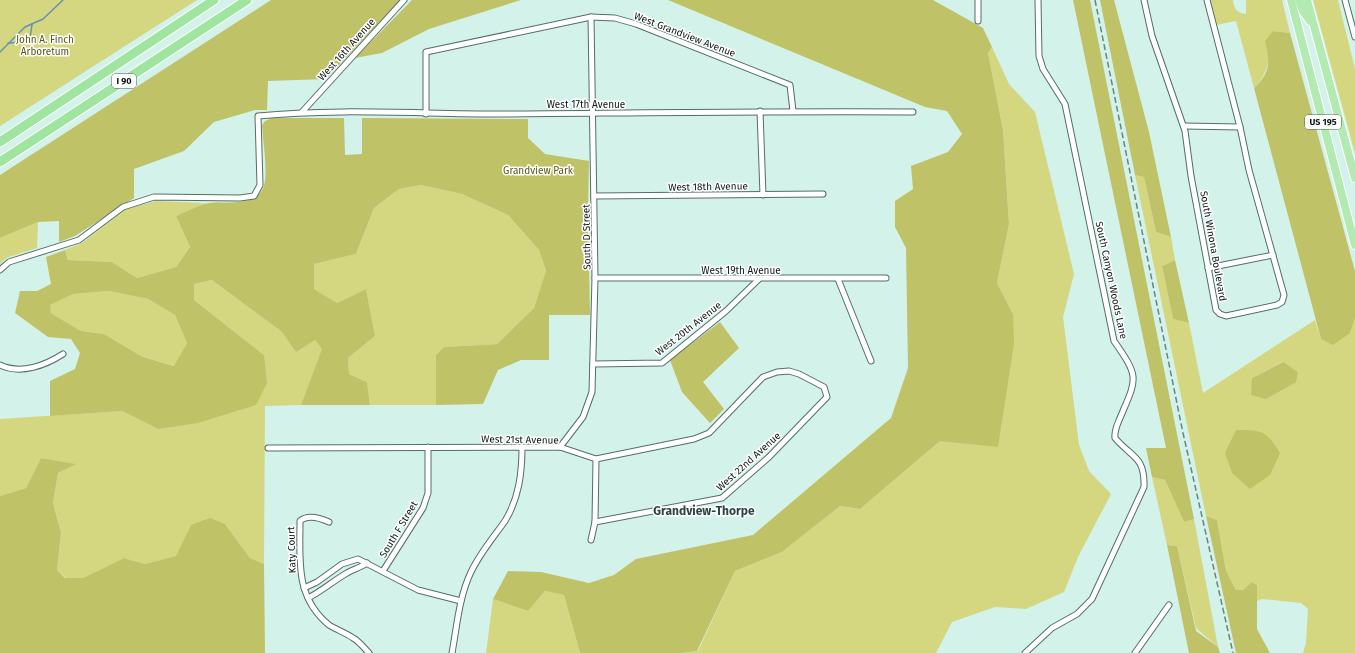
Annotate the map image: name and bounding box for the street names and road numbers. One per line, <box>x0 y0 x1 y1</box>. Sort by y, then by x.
street label: West Grandview Avenue <box>632 10 737 60</box>
street label: West 16th Avenue <box>316 16 378 83</box>
road number: I 90 <box>112 74 136 88</box>
street label: West 17th Avenue <box>547 99 625 111</box>
road number: US 195 <box>1305 115 1341 129</box>
street label: West 18th Avenue <box>668 180 748 194</box>
street label: South Winona Boulevard <box>1197 190 1229 302</box>
street label: South D Street <box>580 204 594 270</box>
street label: South Canyon Woods Lane <box>1093 220 1129 340</box>
street label: West 19th Avenue <box>701 265 781 277</box>
street label: West 20th Avenue <box>653 299 724 358</box>
street label: West 22nd Avenue <box>714 430 783 494</box>
street label: West 21st Avenue <box>481 433 559 447</box>
street label: South F Street <box>377 499 421 560</box>
street label: Katy Court <box>285 526 299 574</box>

